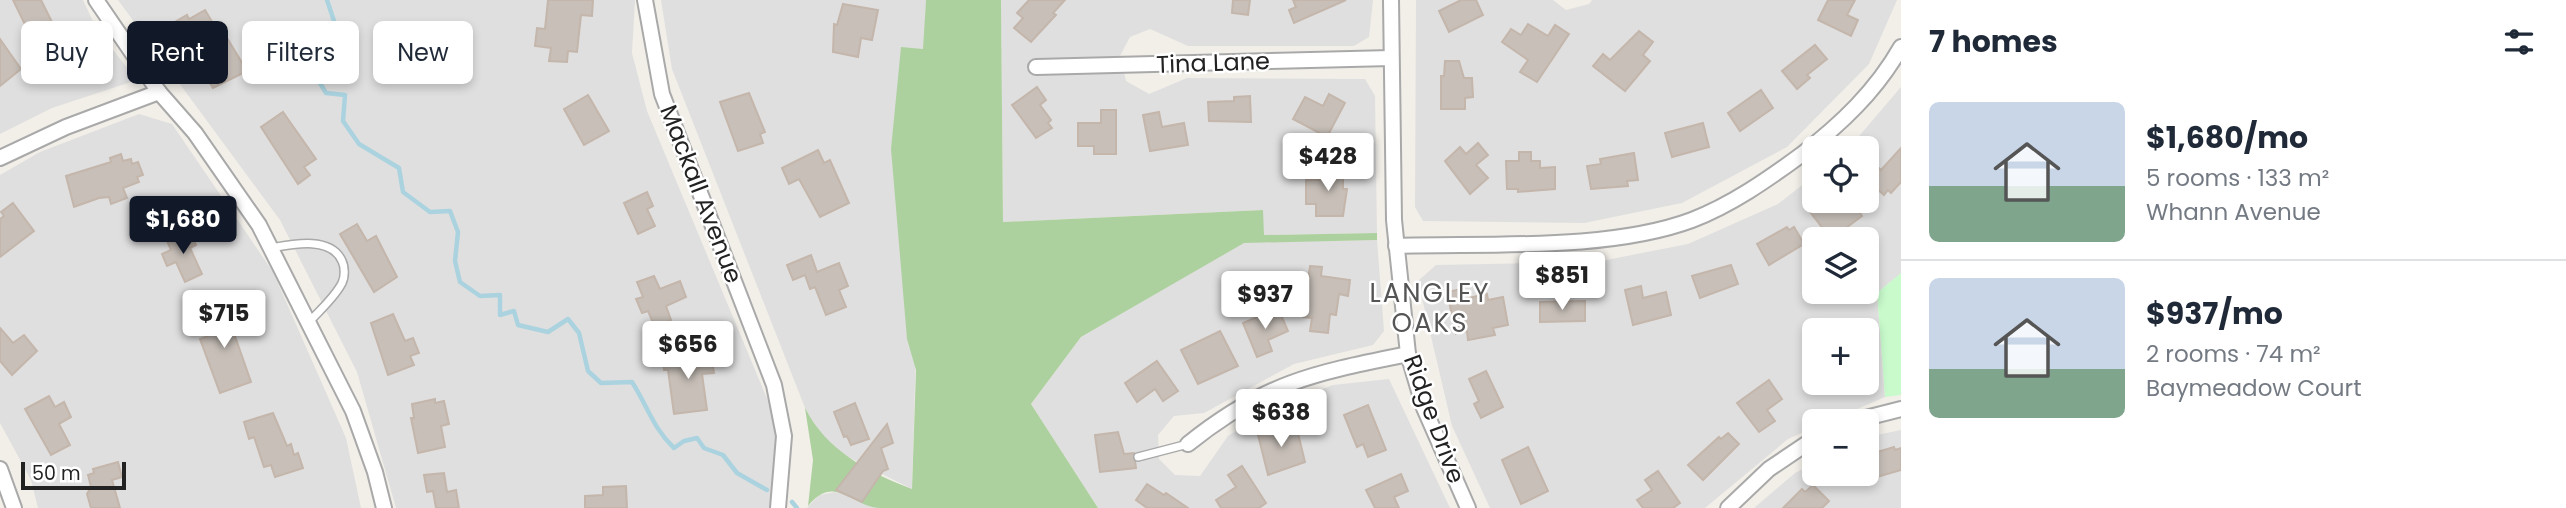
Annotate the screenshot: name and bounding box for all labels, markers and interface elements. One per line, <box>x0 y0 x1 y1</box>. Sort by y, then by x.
text: 7 homes <box>1929 20 2058 63</box>
chip: Buy <box>21 21 113 84</box>
chip: Rent <box>127 21 228 84</box>
chip: Filters <box>242 21 359 84</box>
chip: New <box>373 21 473 84</box>
icon: filters <box>2500 23 2538 61</box>
street label: Tina Lane <box>1156 44 1270 81</box>
street label: Mackall Avenue <box>652 100 751 288</box>
text: $1,680/mo <box>2146 116 2308 159</box>
icon: home <box>1985 130 2069 214</box>
pin: $428 <box>1287 134 1369 193</box>
map controls <box>1802 136 1879 486</box>
button: locate <box>1802 136 1879 213</box>
text: $428 <box>1299 140 1357 172</box>
text: 5 rooms · 133 m² <box>2146 162 2329 194</box>
pin: $1,680 <box>126 196 240 256</box>
text: Whann Avenue <box>2146 196 2321 228</box>
text: $1,680 <box>146 203 220 235</box>
button: layers <box>1802 227 1879 304</box>
pin: $851 <box>1521 252 1603 312</box>
text: $851 <box>1535 259 1589 291</box>
pin: $937 <box>1224 272 1306 331</box>
district label: LANGLEY OAKS <box>1369 275 1491 341</box>
text: $937 <box>1237 278 1293 310</box>
pin: $715 <box>183 290 265 350</box>
text: $937/mo <box>2146 292 2283 335</box>
text: $715 <box>198 297 250 329</box>
icon: home <box>1985 306 2069 390</box>
button: + <box>1802 318 1879 395</box>
pin: $656 <box>647 322 729 381</box>
text: $656 <box>658 328 718 360</box>
text: 2 rooms · 74 m² <box>2146 338 2321 370</box>
street label: Ridge Drive <box>1396 350 1473 488</box>
text: Baymeadow Court <box>2146 372 2362 404</box>
pin: $638 <box>1240 390 1322 449</box>
text: $638 <box>1252 396 1310 428</box>
button: − <box>1802 409 1879 486</box>
scale bar <box>21 459 126 491</box>
text: 50 m <box>32 460 81 487</box>

